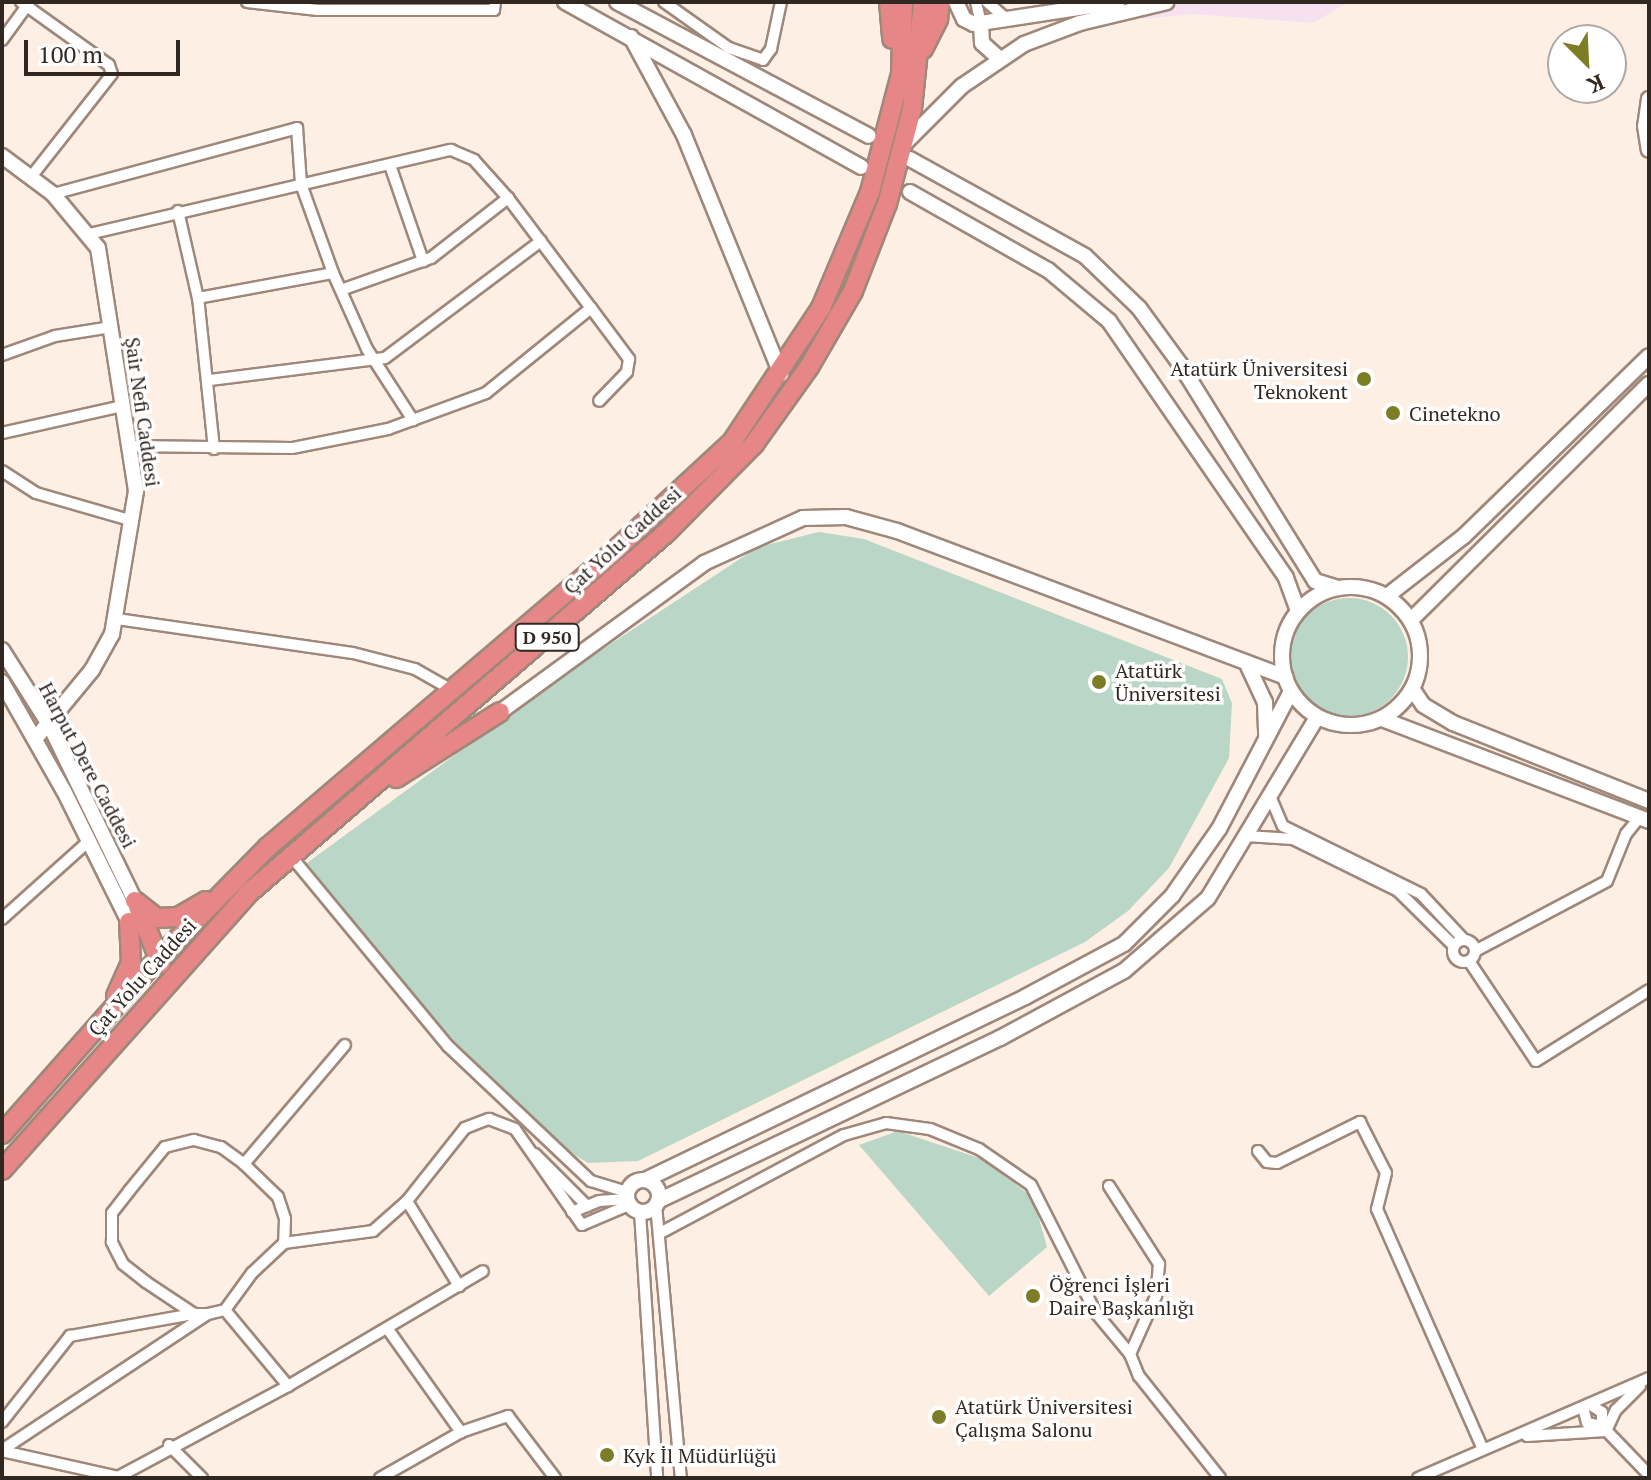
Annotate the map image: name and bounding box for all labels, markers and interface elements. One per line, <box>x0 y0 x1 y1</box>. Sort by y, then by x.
scale bar <box>28 24 184 74</box>
north arrow <box>1547 24 1627 104</box>
text: 100 m <box>38 38 103 70</box>
text: K <box>1583 68 1609 101</box>
street label: Şair Nefi Caddesi <box>121 336 165 488</box>
place label: Atatürk Üniversitesi Teknokent <box>1170 356 1348 403</box>
marker: Atatürk Üniversitesi Teknokent <box>1355 370 1373 388</box>
place label: Cinetekno <box>1409 401 1501 425</box>
marker: Cinetekno <box>1384 404 1402 422</box>
street label: Çat Yolu Caddesi <box>558 481 686 599</box>
road number: D 950 <box>513 623 581 651</box>
place label: Atatürk Üniversitesi <box>1115 658 1221 705</box>
marker: Atatürk Üniversitesi <box>1090 673 1108 691</box>
street label: Harput Dere Caddesi <box>34 678 142 852</box>
street label: Çat Yolu Caddesi <box>83 913 201 1041</box>
place label: Öğrenci İşleri Daire Başkanlığı <box>1049 1272 1194 1319</box>
marker: Öğrenci İşleri Daire Başkanlığı <box>1024 1287 1042 1305</box>
place label: Atatürk Üniversitesi Çalışma Salonu <box>955 1394 1133 1441</box>
marker: Atatürk Üniversitesi Çalışma Salonu <box>930 1408 948 1426</box>
place label: Kyk İl Müdürlüğü <box>623 1443 777 1467</box>
marker: Kyk İl Müdürlüğü <box>598 1446 616 1464</box>

